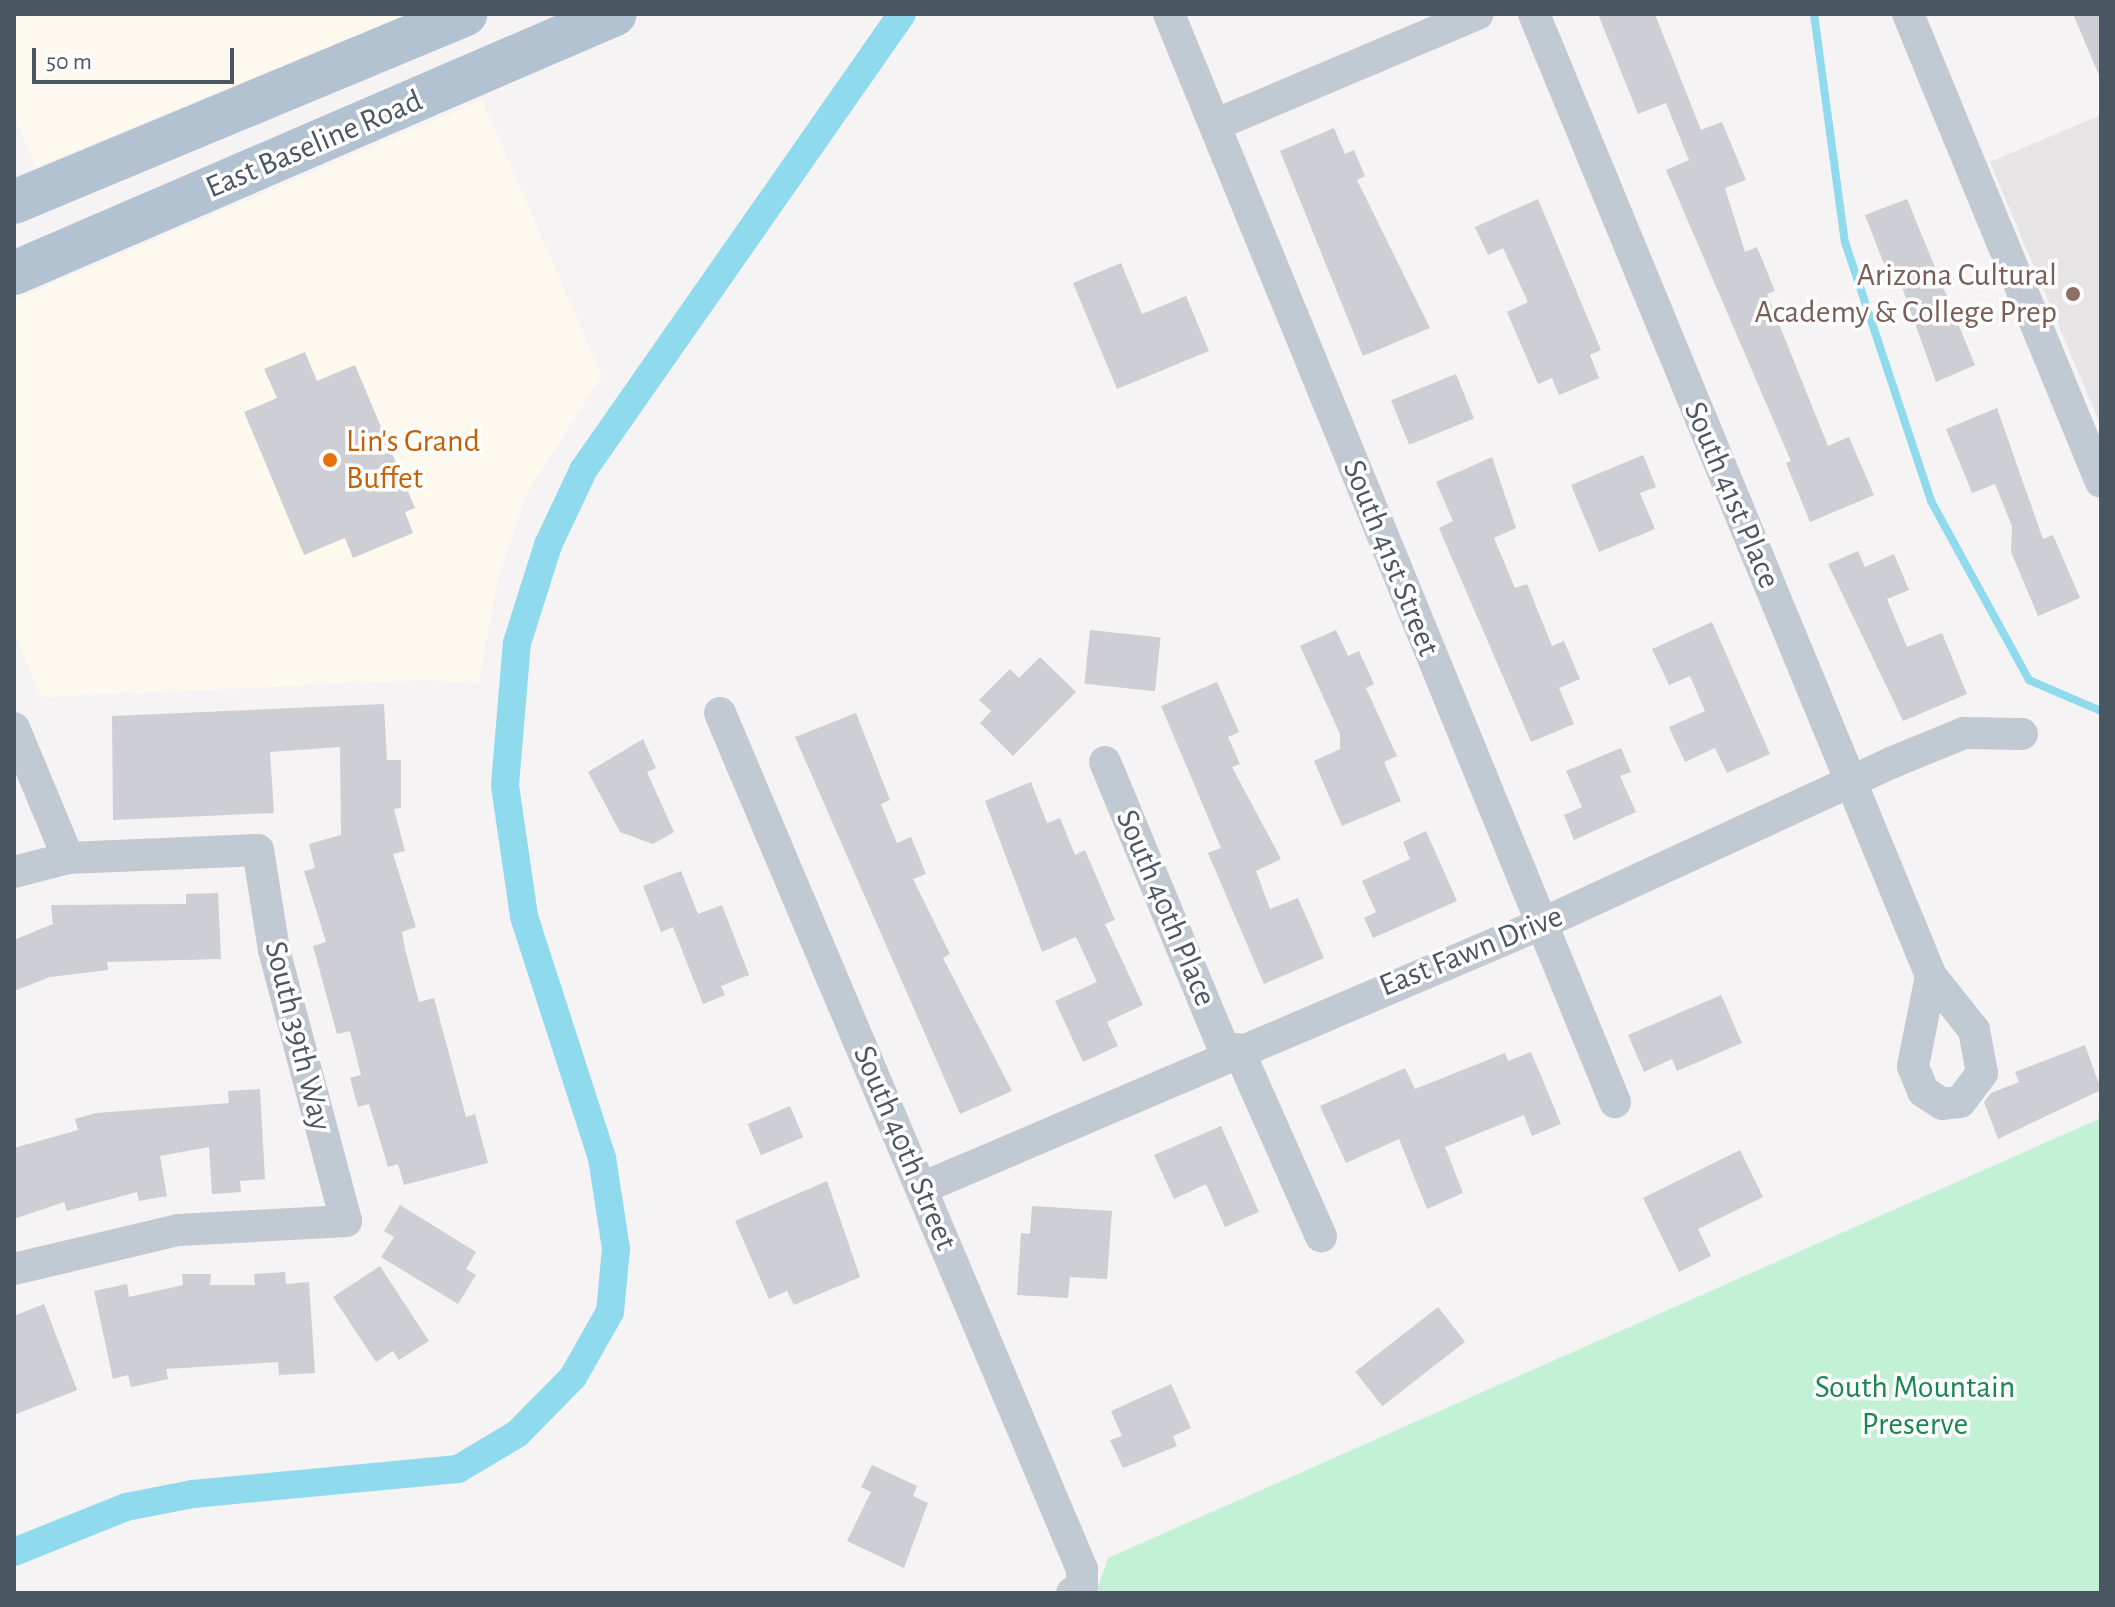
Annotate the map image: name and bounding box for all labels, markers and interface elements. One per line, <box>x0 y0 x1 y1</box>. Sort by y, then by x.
scale bar <box>36 32 238 82</box>
text: 50 m <box>46 50 92 74</box>
street label: East Baseline Road <box>200 81 428 207</box>
place label: Arizona Cultural Academy & College Prep <box>1754 257 2057 332</box>
marker: Arizona Cultural Academy & College Prep <box>2064 285 2082 303</box>
street label: South 41st Place <box>1676 396 1788 594</box>
place label: Lin's Grand Buffet <box>346 423 480 498</box>
marker: Lin's Grand Buffet <box>321 451 339 469</box>
street label: South 41st Street <box>1334 455 1448 661</box>
street label: South 40th Place <box>1107 804 1225 1012</box>
street label: East Fawn Drive <box>1374 897 1568 1005</box>
street label: South 39th Way <box>256 937 340 1135</box>
street label: South 40th Street <box>845 1040 965 1256</box>
park label: South Mountain Preserve <box>1815 1369 2015 1444</box>

